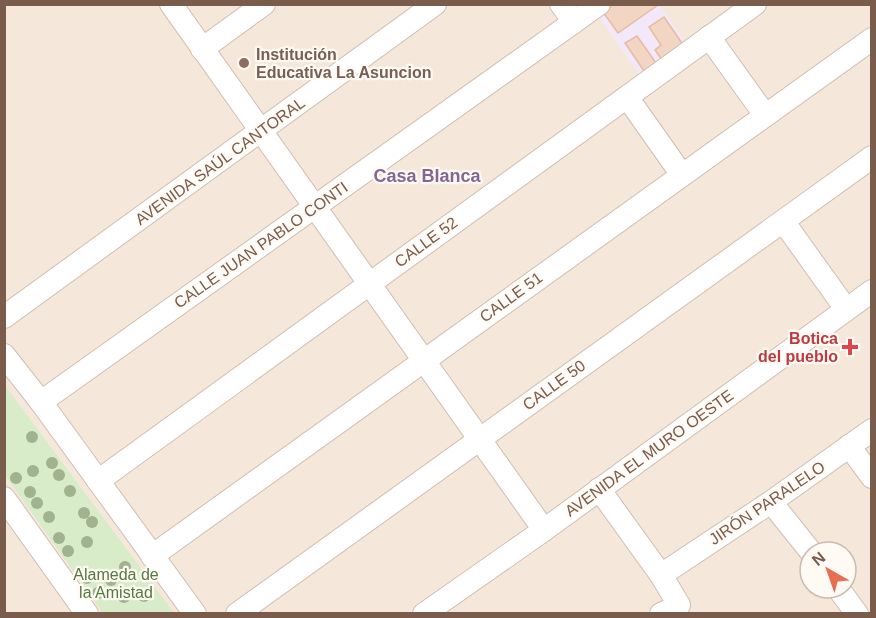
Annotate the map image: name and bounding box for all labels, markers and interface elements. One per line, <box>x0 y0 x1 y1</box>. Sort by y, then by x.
place label: Institución Educativa La Asuncion <box>256 46 431 81</box>
marker: Institución Educativa La Asuncion <box>237 56 251 70</box>
street label: AVENIDA SAÚL CANTORAL <box>131 93 308 228</box>
district label: Casa Blanca <box>373 166 482 186</box>
street label: CALLE JUAN PABLO CONTI <box>171 178 351 312</box>
street label: CALLE 52 <box>391 214 461 270</box>
street label: CALLE 51 <box>476 269 546 325</box>
place label: Botica del pueblo <box>758 330 838 365</box>
marker: Botica del pueblo <box>843 340 857 354</box>
street label: CALLE 50 <box>519 357 589 413</box>
street label: AVENIDA EL MURO OESTE <box>562 386 736 520</box>
street label: JIRÓN PARALELO <box>705 457 828 548</box>
north arrow <box>798 540 858 600</box>
text: N <box>809 549 829 569</box>
park label: Alameda de la Amistad <box>73 566 159 601</box>

